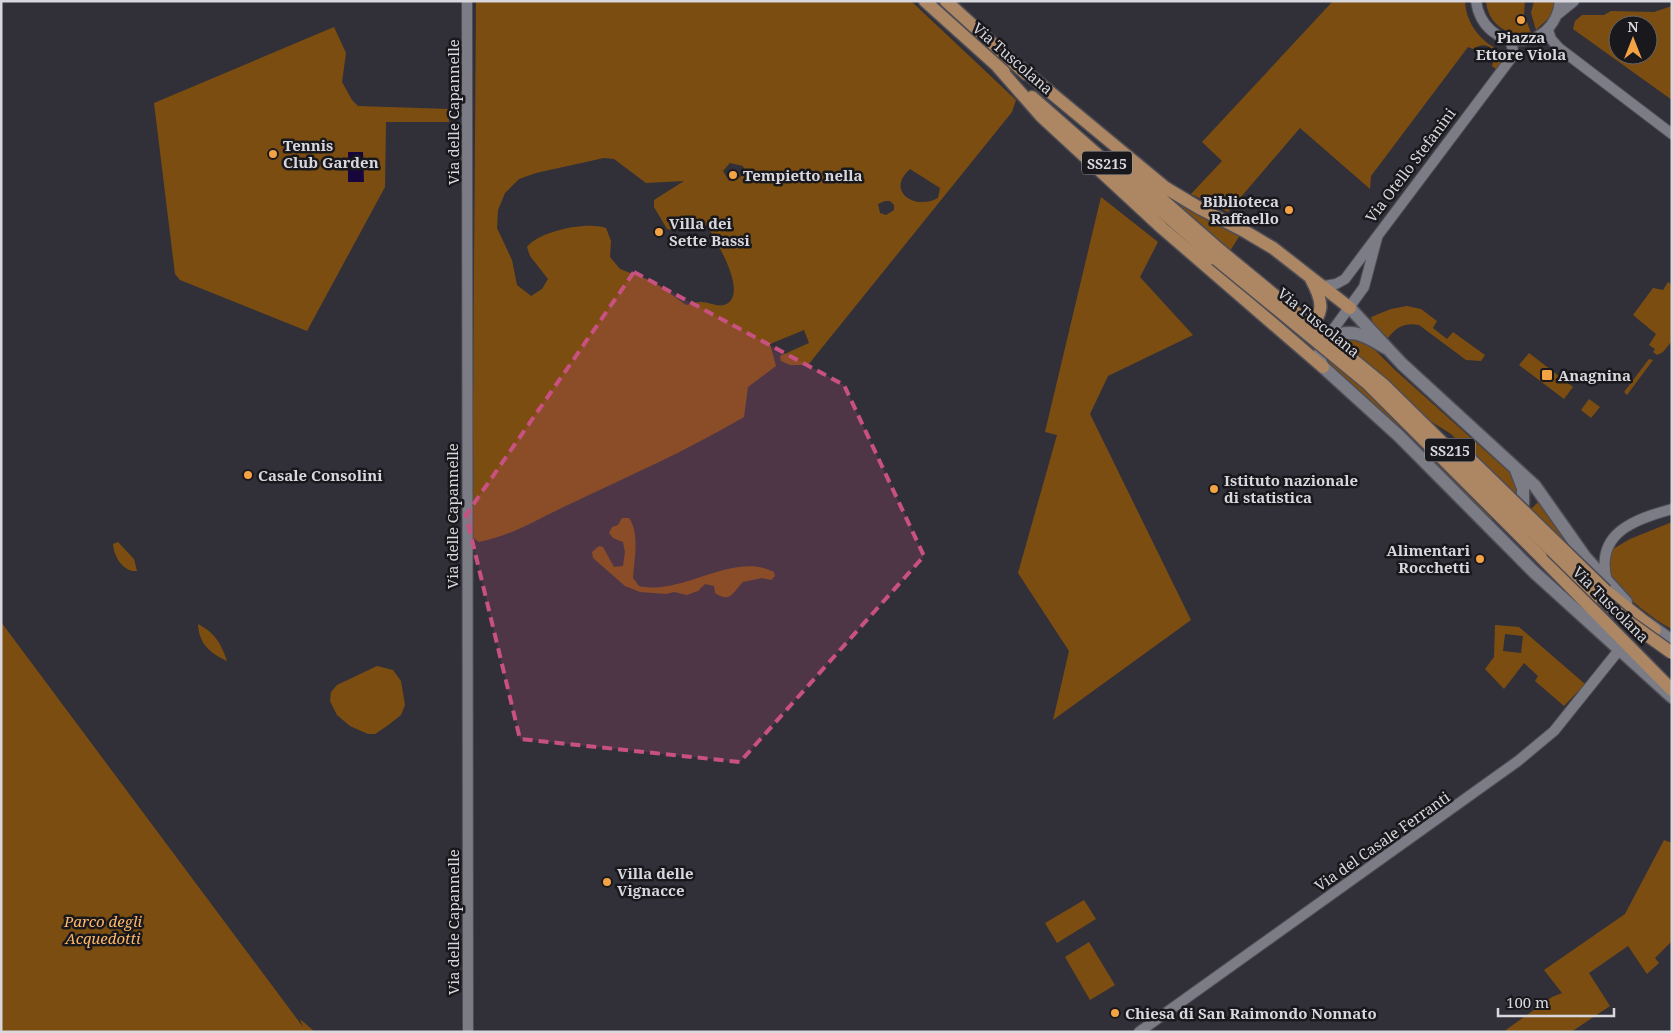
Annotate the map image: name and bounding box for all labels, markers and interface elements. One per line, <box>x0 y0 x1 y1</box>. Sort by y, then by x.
marker: Piazza Ettore Viola <box>1515 14 1527 26</box>
north arrow <box>1608 15 1658 65</box>
text: N <box>1627 17 1639 36</box>
street label: Via Tuscolana <box>969 18 1057 98</box>
place label: Piazza Ettore Viola <box>1476 27 1566 64</box>
street label: Via delle Capannelle <box>443 39 463 185</box>
street label: Via Otello Stefanini <box>1360 104 1460 226</box>
place label: Tennis Club Garden <box>283 135 379 172</box>
marker: Tennis Club Garden <box>267 148 279 160</box>
road number: SS215 <box>1082 152 1132 174</box>
place label: Tempietto nella <box>743 165 863 185</box>
marker: Tempietto nella <box>727 169 739 181</box>
place label: Biblioteca Raffaello <box>1203 191 1279 228</box>
marker: Biblioteca Raffaello <box>1283 204 1295 216</box>
place label: Villa dei Sette Bassi <box>669 213 750 250</box>
marker: Villa dei Sette Bassi <box>653 226 665 238</box>
street label: Via Tuscolana <box>1274 283 1364 361</box>
place label: Anagnina <box>1558 365 1631 385</box>
marker: Anagnina <box>1540 368 1554 382</box>
road number: SS215 <box>1425 438 1475 462</box>
street label: Via delle Capannelle <box>442 443 462 589</box>
place label: Casale Consolini <box>258 465 383 485</box>
marker: Casale Consolini <box>242 469 254 481</box>
place label: Istituto nazionale di statistica <box>1224 470 1358 507</box>
marker: Istituto nazionale di statistica <box>1208 483 1220 495</box>
place label: Alimentari Rocchetti <box>1387 540 1471 577</box>
marker: Alimentari Rocchetti <box>1474 553 1486 565</box>
street label: Via Tuscolana <box>1569 562 1653 646</box>
street label: Via del Casale Ferranti <box>1310 787 1454 895</box>
street label: Via delle Capannelle <box>443 849 463 995</box>
place label: Villa delle Vignacce <box>617 863 694 900</box>
marker: Villa delle Vignacce <box>601 876 613 888</box>
park label: Parco degli Acquedotti <box>63 911 142 948</box>
scale bar <box>1498 986 1614 1018</box>
text: 100 m <box>1506 992 1549 1012</box>
place label: Chiesa di San Raimondo Nonnato <box>1125 1003 1377 1023</box>
marker: Chiesa di San Raimondo Nonnato <box>1109 1007 1121 1019</box>

